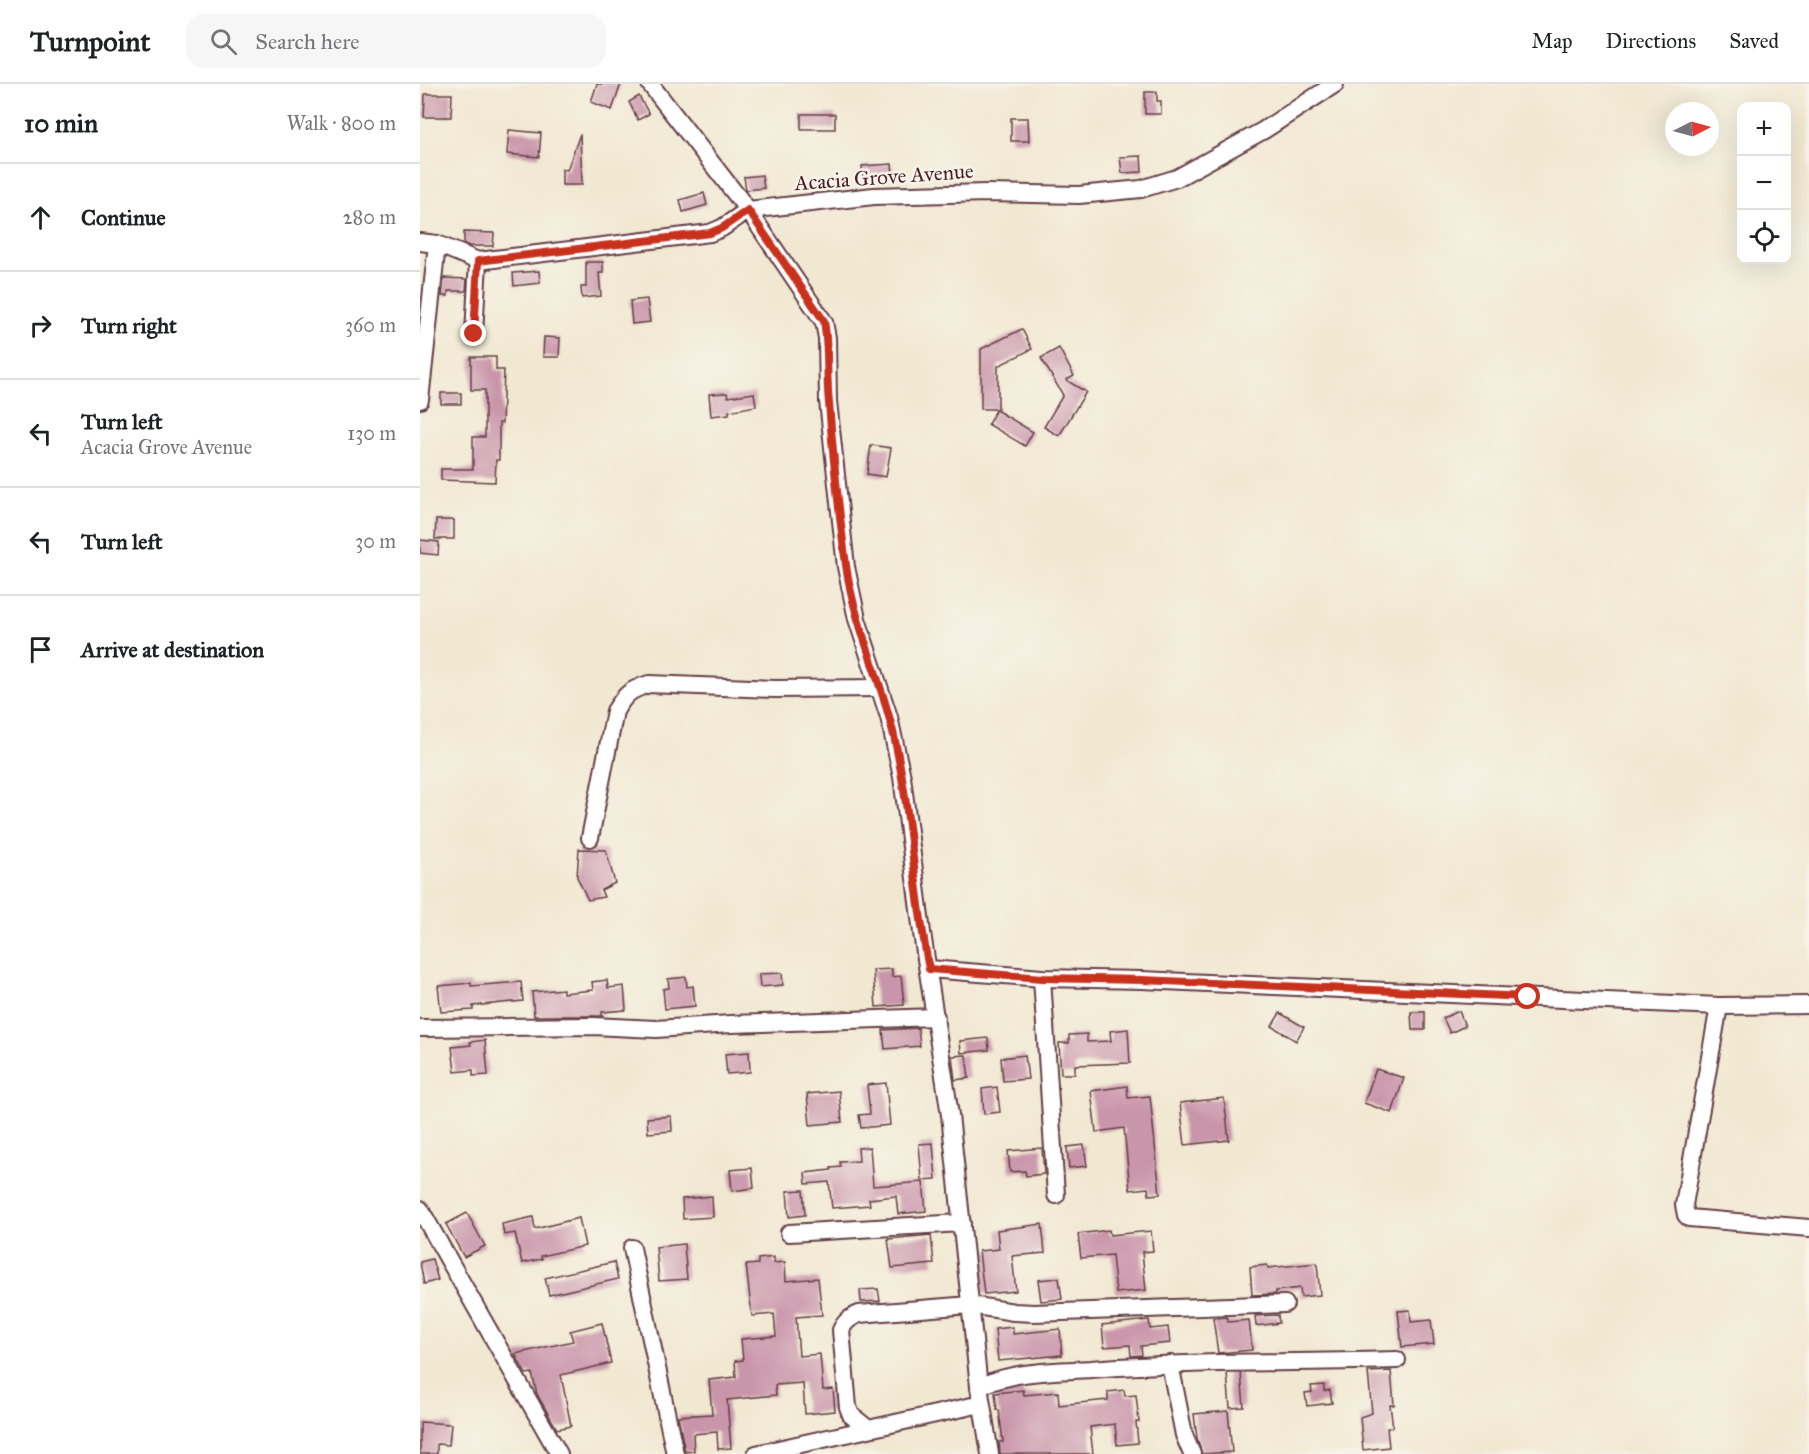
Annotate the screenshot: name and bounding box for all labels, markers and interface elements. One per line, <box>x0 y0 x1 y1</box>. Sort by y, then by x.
search box <box>186 14 606 68</box>
text: Turnpoint <box>30 24 150 59</box>
icon: search <box>207 25 240 58</box>
text: Search here <box>255 28 359 55</box>
text: Map <box>1532 28 1573 54</box>
text: Directions <box>1606 28 1696 54</box>
text: Saved <box>1729 28 1779 54</box>
north arrow <box>1665 102 1719 156</box>
map controls <box>1737 102 1791 264</box>
button: + <box>1737 102 1791 156</box>
text: 10 min <box>24 107 98 139</box>
text: Walk · 800 m <box>287 111 396 135</box>
button: − <box>1737 156 1791 210</box>
street label: Acacia Grove Avenue <box>793 158 975 196</box>
icon: ahead <box>24 201 57 234</box>
text: Continue <box>81 204 166 231</box>
text: 280 m <box>343 205 396 229</box>
button: locate <box>1737 210 1791 264</box>
icon: right <box>24 309 57 342</box>
text: Turn right <box>81 312 177 339</box>
text: 360 m <box>345 313 396 337</box>
route end <box>460 320 486 346</box>
text: Turn left <box>81 408 163 435</box>
icon: left <box>24 417 57 450</box>
text: 130 m <box>347 421 396 445</box>
text: Acacia Grove Avenue <box>81 435 252 459</box>
icon: left <box>24 525 57 558</box>
text: Turn left <box>81 528 163 555</box>
text: 30 m <box>355 529 396 553</box>
icon: arrive <box>24 633 57 666</box>
text: Arrive at destination <box>81 636 264 663</box>
route start <box>1514 983 1540 1009</box>

